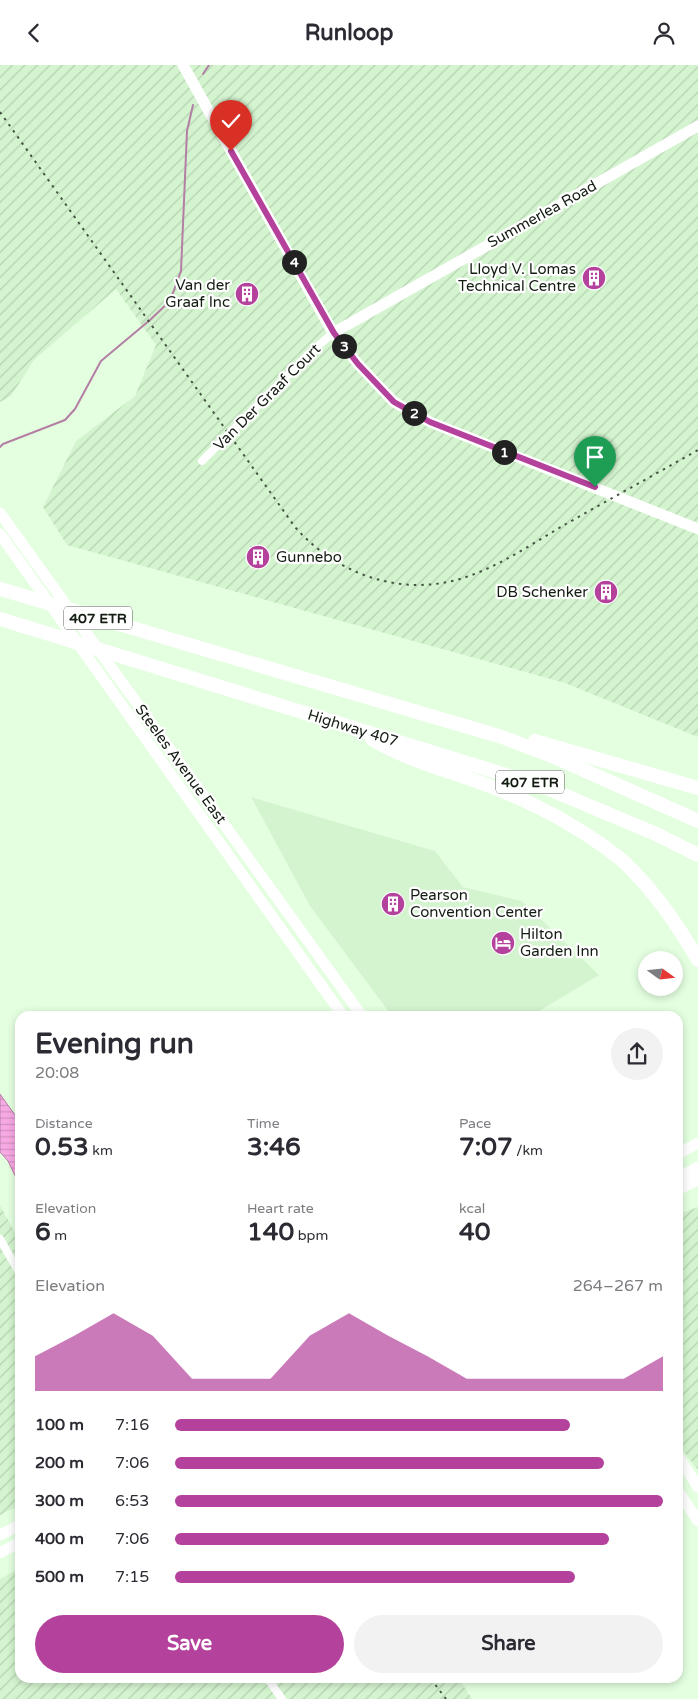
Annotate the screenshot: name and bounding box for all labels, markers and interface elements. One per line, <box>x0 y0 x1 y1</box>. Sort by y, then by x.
icon: back <box>20 19 48 47</box>
icon: person <box>650 19 678 47</box>
text: Runloop <box>305 20 393 46</box>
pin <box>210 100 252 151</box>
icon: check <box>217 107 245 135</box>
street label: Summerlea Road <box>484 176 600 252</box>
pin: 4 <box>282 249 306 275</box>
text: 4 <box>290 254 299 271</box>
place label: Lloyd V. Lomas Technical Centre <box>458 260 576 295</box>
building icon: Lloyd V. Lomas Technical Centre <box>581 265 607 291</box>
place label: Van der Graaf Inc <box>165 276 230 311</box>
building icon: Van der Graaf Inc <box>234 281 260 307</box>
pin: 3 <box>332 333 356 359</box>
text: 3 <box>340 338 349 355</box>
street label: Van Der Graaf Court <box>210 340 324 454</box>
pin: 2 <box>402 401 426 425</box>
text: 2 <box>410 405 419 422</box>
pin <box>574 436 616 487</box>
pin: 1 <box>492 439 516 465</box>
icon: arrive <box>581 443 609 471</box>
text: 1 <box>500 444 509 461</box>
building icon: Gunnebo <box>245 544 271 570</box>
place label: Gunnebo <box>276 548 342 566</box>
building icon: DB Schenker <box>593 579 619 605</box>
place label: DB Schenker <box>496 583 588 601</box>
road number: 407 ETR <box>64 607 132 629</box>
street label: Steeles Avenue East <box>132 701 231 827</box>
street label: Highway 407 <box>306 706 400 750</box>
road number: 407 ETR <box>496 771 564 794</box>
place label: Pearson Convention Center <box>410 886 543 921</box>
building icon: Pearson Convention Center <box>380 891 406 917</box>
place label: Hilton Garden Inn <box>520 925 599 960</box>
hotel icon: Hilton Garden Inn <box>490 930 516 956</box>
north arrow <box>638 951 682 996</box>
map controls <box>638 951 683 996</box>
text: Evening run <box>35 1027 194 1061</box>
button: share <box>611 1028 663 1080</box>
text: 20:08 <box>35 1063 79 1083</box>
text: Distance <box>35 1115 93 1132</box>
text: Time <box>247 1115 280 1132</box>
text: Pace <box>459 1115 491 1132</box>
text: 0.53 <box>35 1132 89 1162</box>
text: 3:46 <box>247 1132 301 1162</box>
text: 7:07 <box>459 1132 513 1162</box>
text: km <box>89 1142 113 1159</box>
text: /km <box>513 1142 543 1159</box>
text: Elevation <box>35 1200 96 1217</box>
text: Heart rate <box>247 1200 314 1217</box>
text: kcal <box>459 1200 485 1217</box>
text: 6 <box>35 1217 51 1247</box>
text: 140 <box>247 1217 294 1247</box>
text: 40 <box>459 1217 490 1247</box>
text: m <box>51 1227 67 1244</box>
text: bpm <box>294 1227 328 1244</box>
text: Elevation <box>35 1276 105 1296</box>
text: 264–267 m <box>573 1276 663 1296</box>
text: 100 m <box>35 1415 84 1435</box>
text: 7:16 <box>115 1415 149 1435</box>
text: 200 m <box>35 1453 84 1473</box>
text: 7:06 <box>115 1453 149 1473</box>
text: 300 m <box>35 1491 84 1511</box>
text: 6:53 <box>115 1491 149 1511</box>
text: 400 m <box>35 1529 84 1549</box>
text: 7:06 <box>115 1529 149 1549</box>
text: 500 m <box>35 1567 84 1587</box>
text: 7:15 <box>115 1567 149 1587</box>
button: Save <box>35 1615 344 1673</box>
button: Share <box>354 1615 663 1673</box>

